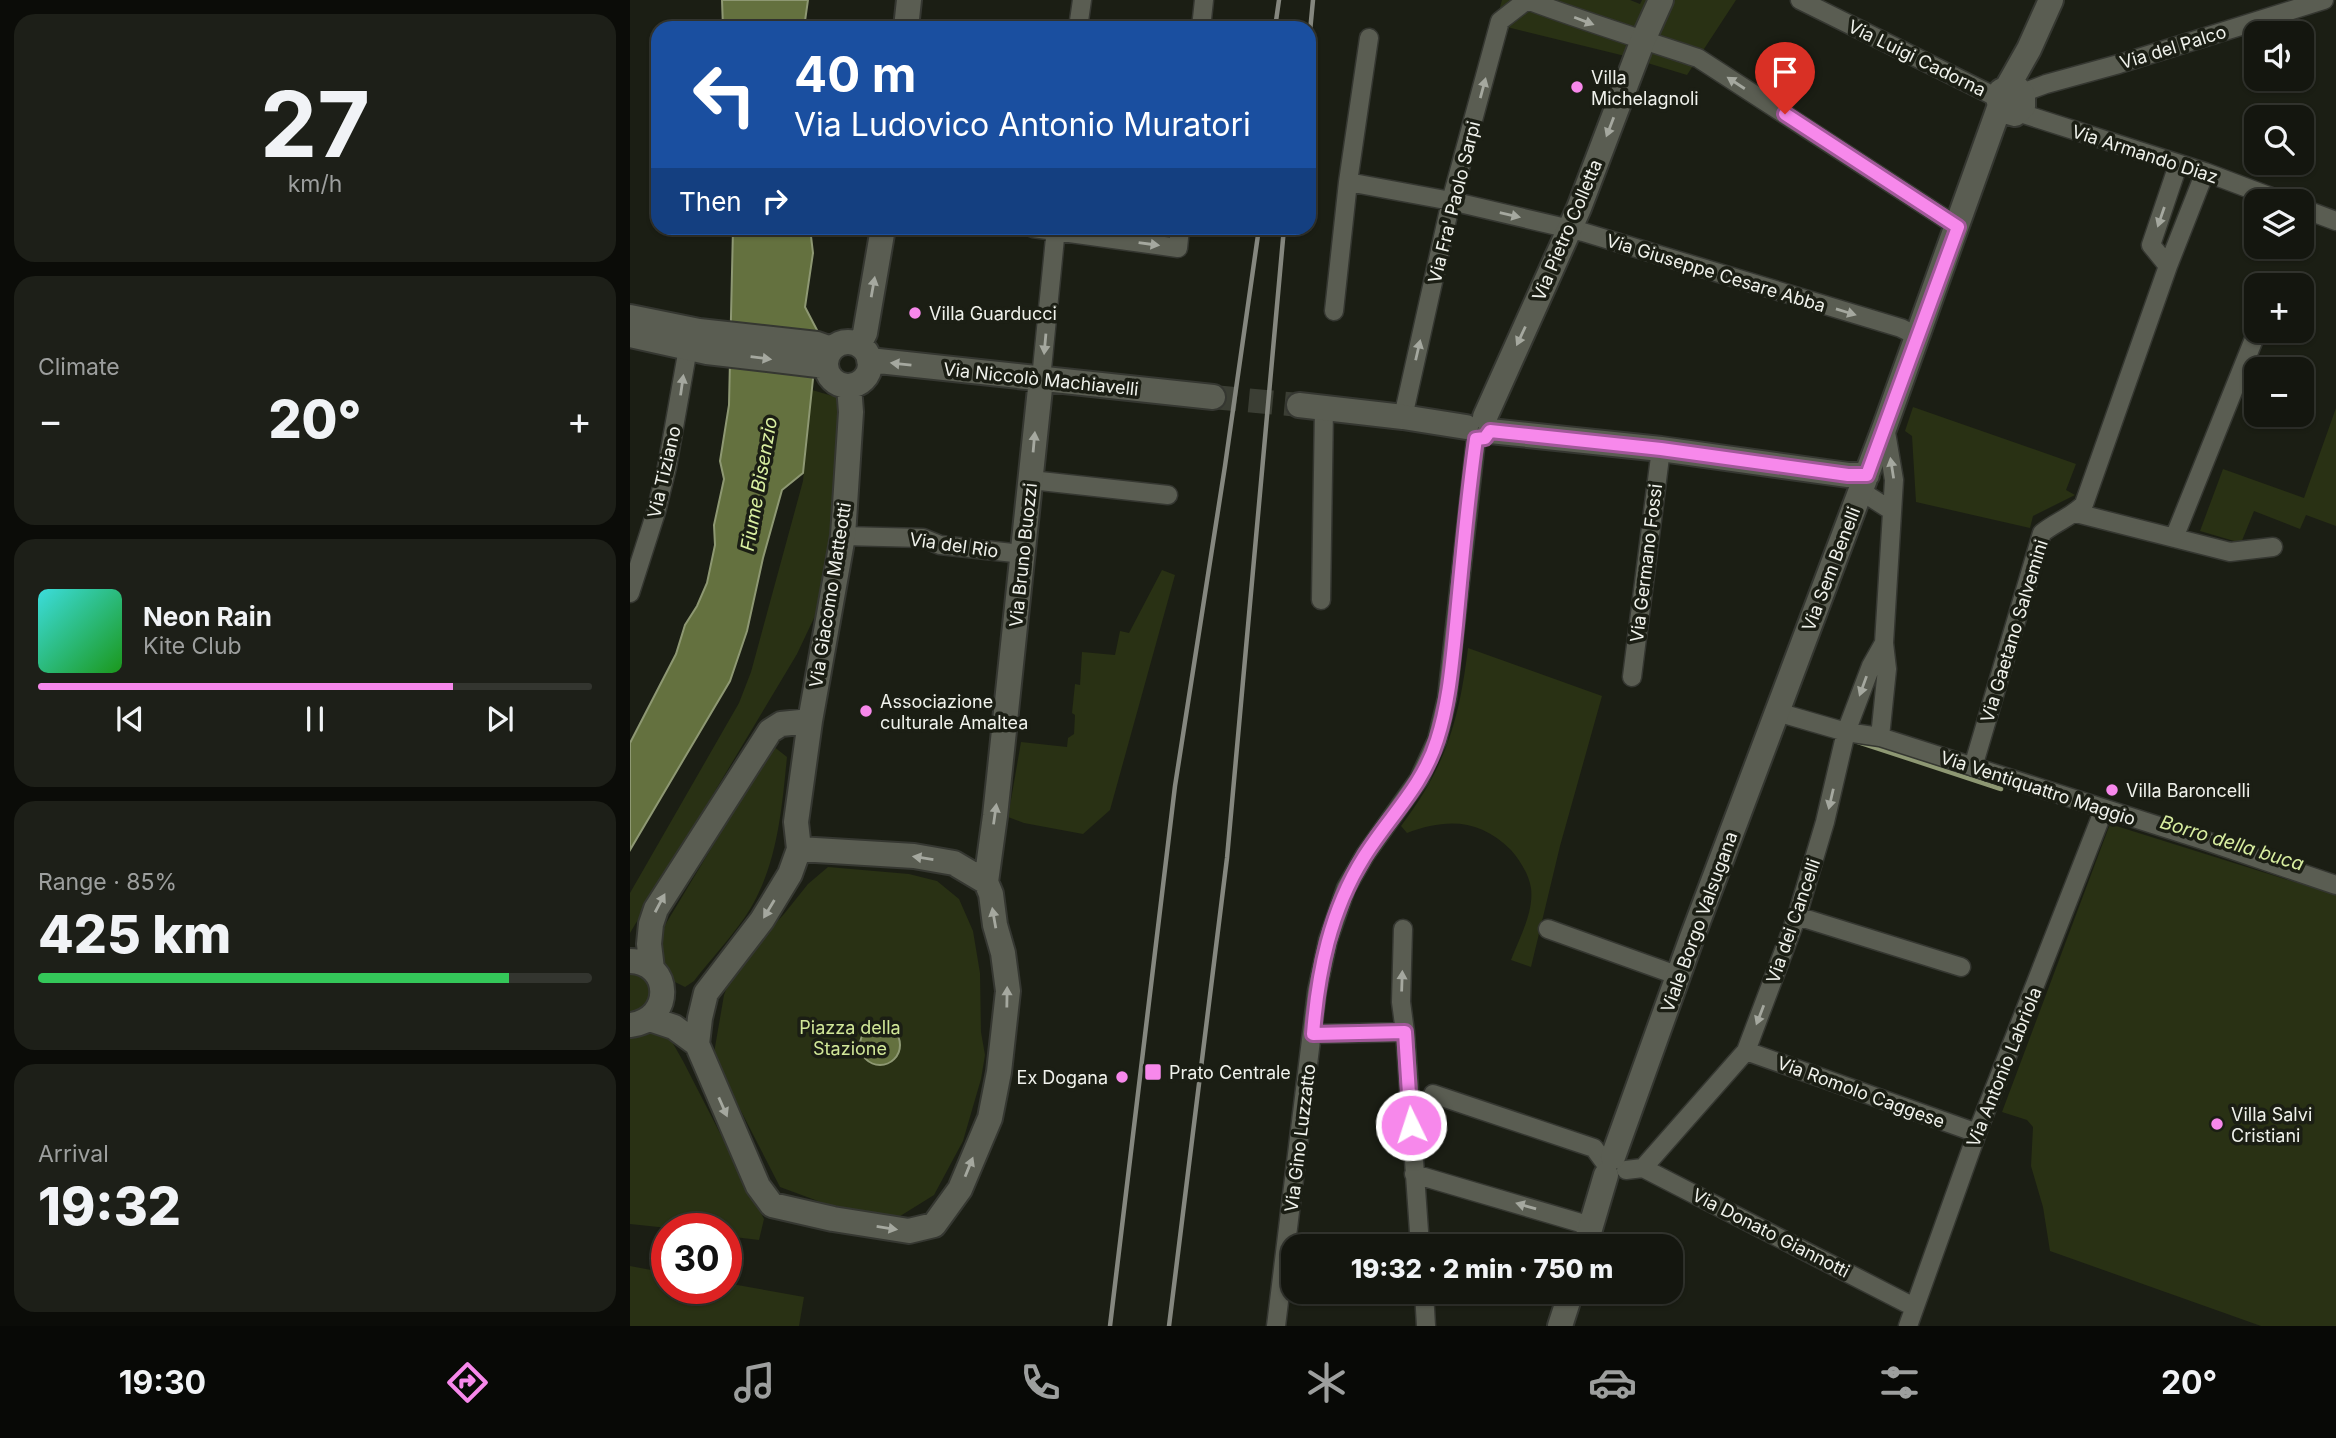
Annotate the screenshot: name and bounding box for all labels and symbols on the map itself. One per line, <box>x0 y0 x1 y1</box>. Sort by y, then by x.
one-way arrow <box>1574 16 1595 27</box>
street label: Via Luigi Cadorna <box>1845 16 1989 100</box>
street label: Via del Palco <box>2117 21 2229 73</box>
pin <box>1755 42 1815 114</box>
place label: Villa Michelagnoli <box>1591 67 1699 109</box>
one-way arrow <box>1727 77 1746 90</box>
one-way arrow <box>1478 78 1488 99</box>
marker: Villa Michelagnoli <box>1569 79 1585 95</box>
one-way arrow <box>1604 117 1615 138</box>
street label: Via Fra' Paolo Sarpi <box>1424 119 1484 285</box>
street label: Via Armando Diaz <box>2069 120 2221 188</box>
street label: Via Pietro Colletta <box>1528 156 1606 304</box>
one-way arrow <box>2155 207 2166 228</box>
one-way arrow <box>1499 210 1521 221</box>
street label: Via Giuseppe Cesare Abba <box>1604 230 1828 316</box>
one-way arrow <box>1139 238 1161 249</box>
one-way arrow <box>868 276 879 298</box>
place label: Villa Guarducci <box>929 303 1057 324</box>
marker: Villa Guarducci <box>907 305 923 321</box>
one-way arrow <box>1836 307 1857 317</box>
one-way arrow <box>1515 326 1527 346</box>
one-way arrow <box>1039 333 1050 355</box>
one-way arrow <box>1413 339 1424 361</box>
one-way arrow <box>750 353 772 364</box>
one-way arrow <box>889 358 911 369</box>
street label: Via Niccolò Machiavelli <box>942 358 1140 400</box>
one-way arrow <box>676 374 687 396</box>
water label: Fiume Bisenzio <box>736 415 782 553</box>
street label: Via Tiziano <box>643 424 685 520</box>
one-way arrow <box>1029 431 1040 453</box>
one-way arrow <box>1886 457 1897 479</box>
street label: Via Bruno Buozzi <box>1005 482 1041 628</box>
street label: Via Germano Fossi <box>1626 483 1666 643</box>
street label: Via Giacomo Matteotti <box>805 501 855 689</box>
street label: Via Sem Benelli <box>1798 504 1864 634</box>
street label: Via del Rio <box>908 528 1000 562</box>
street label: Via Gaetano Salvemini <box>1976 537 2052 725</box>
one-way arrow <box>1857 676 1868 697</box>
place label: Associazione culturale Amaltea <box>880 691 1028 733</box>
marker: Associazione culturale Amaltea <box>858 703 874 719</box>
street label: Via Ventiquattro Maggio <box>1938 747 2138 829</box>
place label: Villa Baroncelli <box>2126 780 2250 801</box>
marker: Villa Baroncelli <box>2104 782 2120 798</box>
one-way arrow <box>1825 788 1836 810</box>
one-way arrow <box>989 803 1000 825</box>
water label: Borro della buca <box>2157 810 2307 876</box>
street label: Viale Borgo Valsugana <box>1657 829 1741 1015</box>
one-way arrow <box>912 852 934 863</box>
street label: Via dei Cancelli <box>1762 856 1824 986</box>
one-way arrow <box>655 893 666 913</box>
one-way arrow <box>762 900 775 919</box>
one-way arrow <box>988 907 999 929</box>
one-way arrow <box>1396 969 1407 991</box>
street label: Via Antonio Labriola <box>1962 984 2046 1150</box>
one-way arrow <box>1001 986 1012 1008</box>
one-way arrow <box>1754 1004 1765 1025</box>
park label: Piazza della Stazione <box>799 1017 901 1059</box>
street label: Via Romolo Caggese <box>1774 1052 1948 1132</box>
marker: Prato Centrale <box>1143 1062 1163 1082</box>
place label: Prato Centrale <box>1169 1062 1291 1083</box>
street label: Via Gino Luzzatto <box>1280 1063 1320 1213</box>
place label: Ex Dogana <box>1017 1067 1108 1088</box>
marker: Ex Dogana <box>1114 1069 1130 1085</box>
position arrow <box>1374 1088 1448 1162</box>
one-way arrow <box>717 1097 729 1117</box>
place label: Villa Salvi Cristiani <box>2231 1104 2312 1146</box>
marker: Villa Salvi Cristiani <box>2209 1116 2225 1132</box>
one-way arrow <box>964 1157 975 1178</box>
street label: Via Donato Giannotti <box>1689 1184 1853 1282</box>
one-way arrow <box>1515 1201 1536 1211</box>
speed limit sign: 30 <box>651 1213 742 1304</box>
one-way arrow <box>876 1222 898 1233</box>

